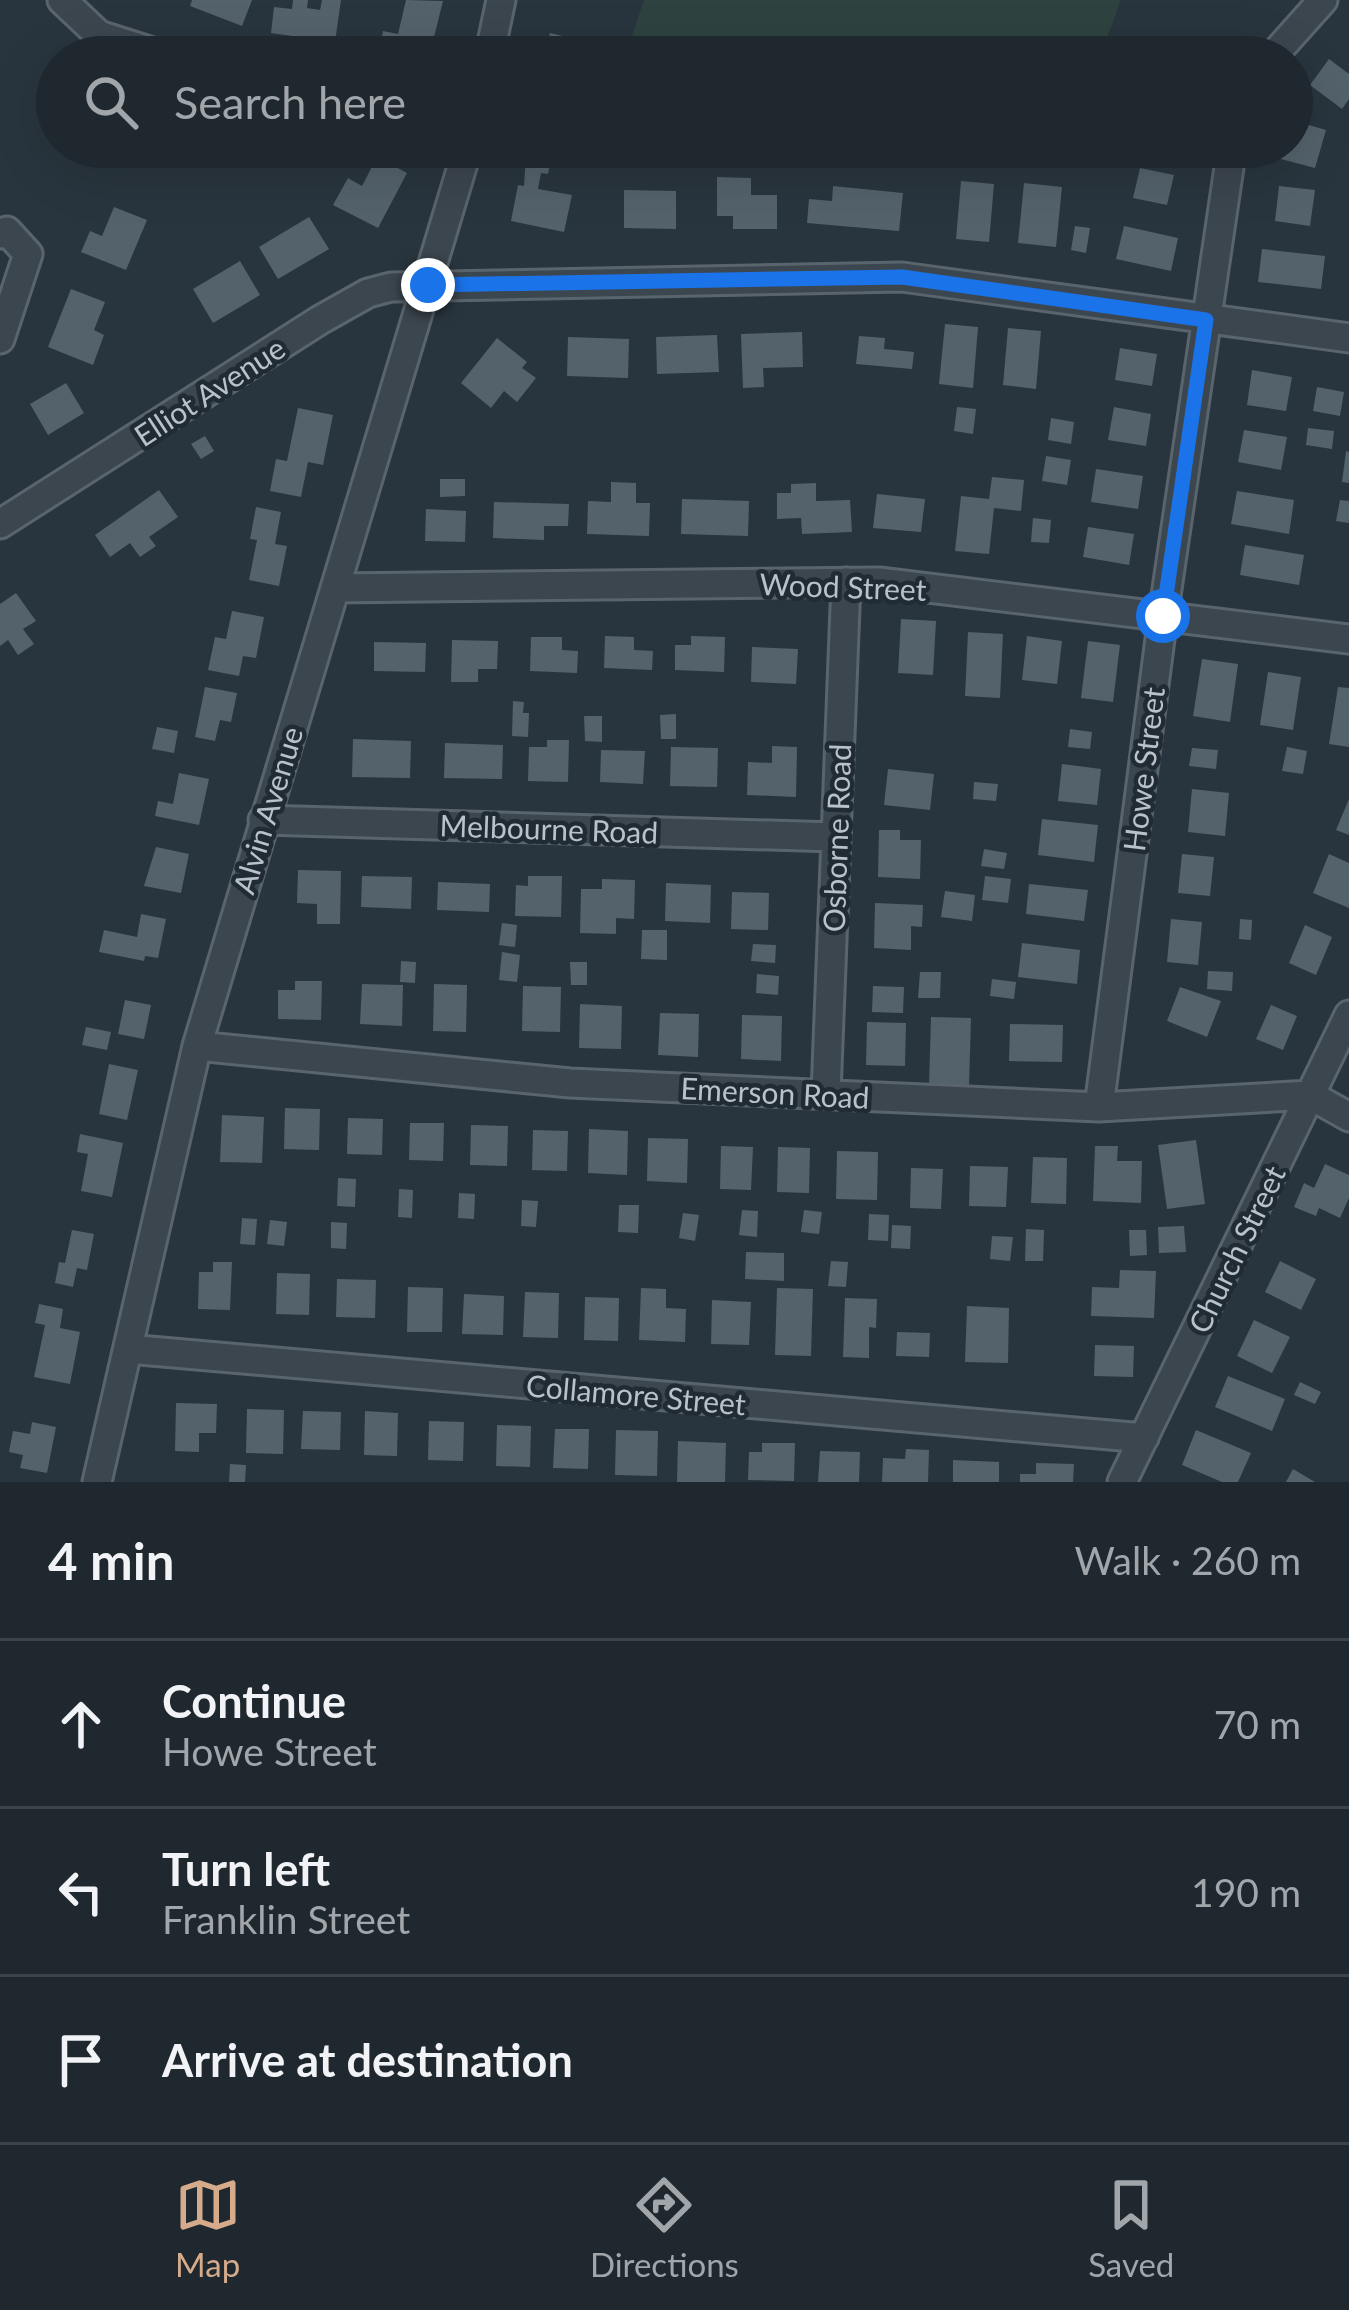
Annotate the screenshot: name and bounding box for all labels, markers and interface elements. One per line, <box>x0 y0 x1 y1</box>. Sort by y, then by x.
search box <box>36 36 1313 168</box>
icon: search <box>78 69 144 135</box>
text: Search here <box>174 75 406 129</box>
route end <box>401 258 455 312</box>
street label: Elliot Avenue <box>127 329 291 453</box>
street label: Wood Street <box>759 565 927 607</box>
route start <box>1136 589 1190 643</box>
street label: Howe Street <box>1115 685 1171 853</box>
street label: Alvin Avenue <box>225 722 309 898</box>
street label: Osborne Road <box>815 743 857 933</box>
street label: Melbourne Road <box>439 806 659 850</box>
street label: Emerson Road <box>680 1069 870 1115</box>
street label: Church Street <box>1180 1159 1292 1338</box>
street label: Collamore Street <box>525 1366 748 1422</box>
text: 4 min <box>48 1530 174 1591</box>
text: Walk · 260 m <box>1074 1537 1301 1583</box>
text: Continue <box>162 1674 346 1728</box>
icon: ahead <box>48 1691 114 1757</box>
text: 70 m <box>1214 1701 1301 1747</box>
text: Howe Street <box>162 1728 377 1774</box>
text: Turn left <box>162 1842 330 1896</box>
icon: left <box>48 1859 114 1925</box>
text: 190 m <box>1191 1869 1301 1915</box>
text: Franklin Street <box>162 1896 410 1942</box>
icon: arrive <box>48 2027 114 2093</box>
text: Arrive at destination <box>162 2033 573 2087</box>
tab: Map <box>175 2172 241 2284</box>
tab: Directions <box>590 2172 739 2284</box>
tab: Saved <box>1088 2172 1174 2284</box>

